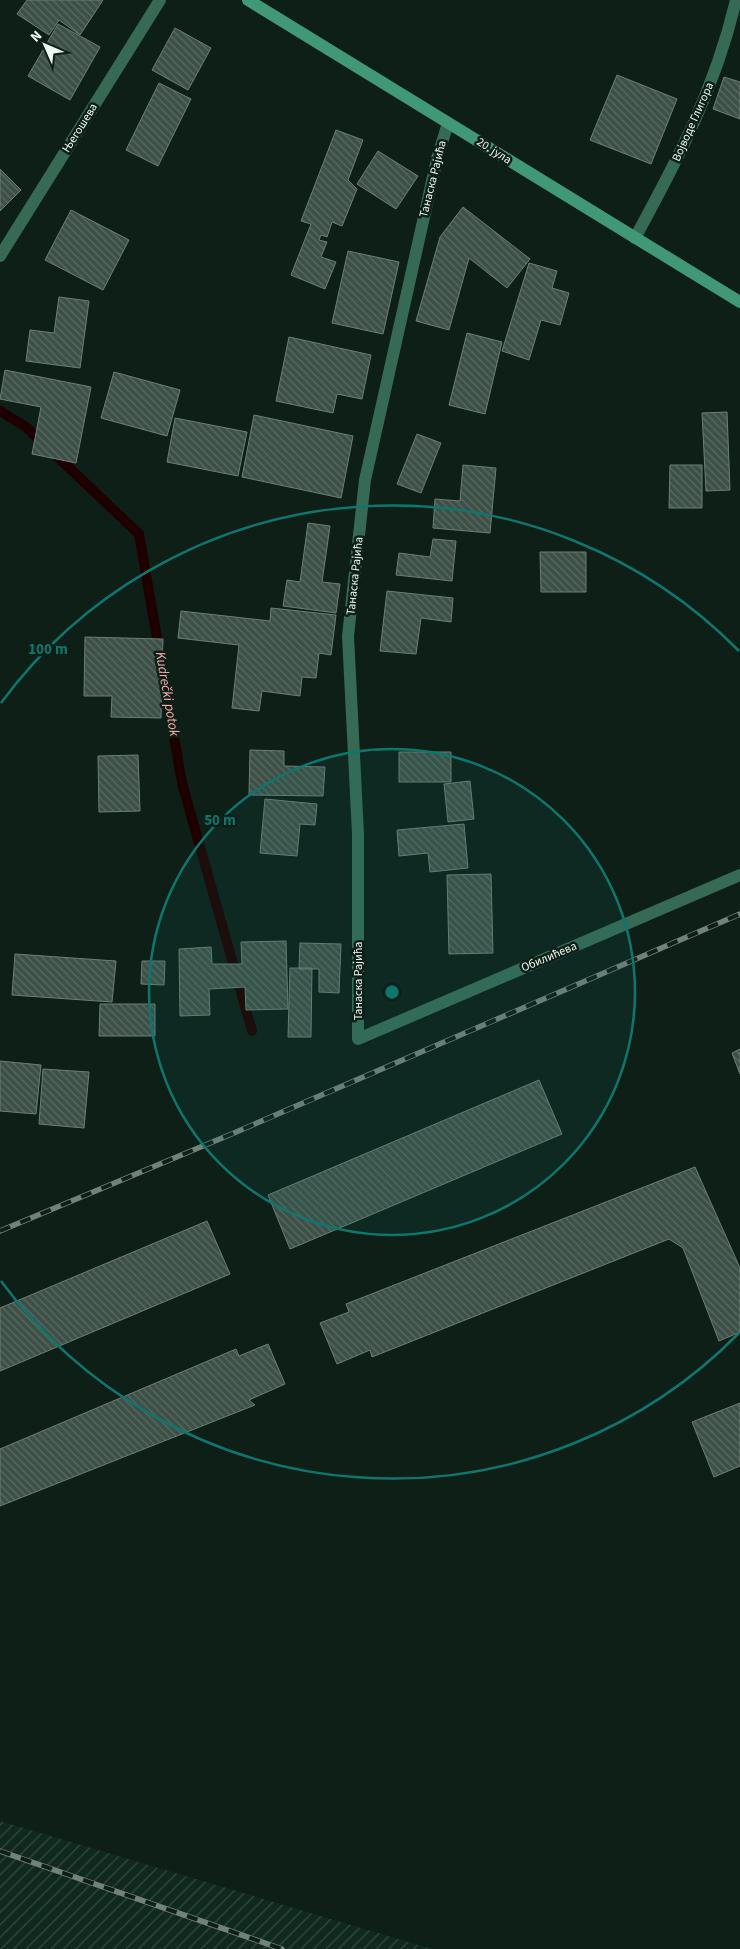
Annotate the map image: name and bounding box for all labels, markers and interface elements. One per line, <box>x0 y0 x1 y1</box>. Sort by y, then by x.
north arrow <box>20 20 70 70</box>
text: N <box>26 26 47 47</box>
street label: Војводе Глигора <box>668 80 718 164</box>
street label: Његошева <box>58 100 102 156</box>
street label: 20. јула <box>473 134 515 168</box>
street label: Танаска Рајића <box>415 139 451 219</box>
street label: Танаска Рајића <box>342 536 368 616</box>
text: 100 m <box>28 639 68 660</box>
water label: Kudrečki potok <box>150 650 184 738</box>
text: 50 m <box>204 810 236 831</box>
street label: Обилићева <box>519 938 579 976</box>
street label: Танаска Рајића <box>350 942 367 1020</box>
centre of rings <box>383 983 401 1001</box>

